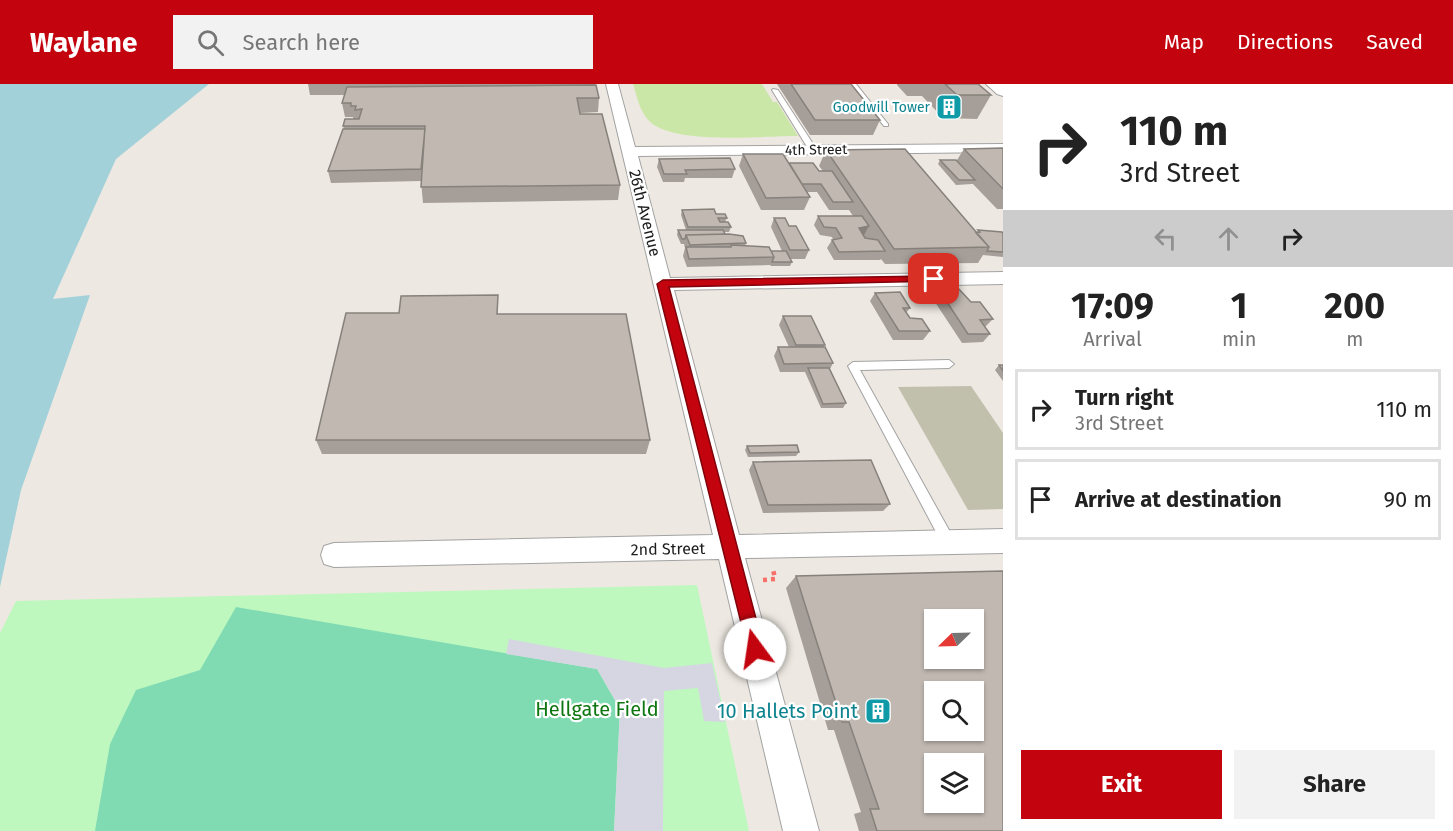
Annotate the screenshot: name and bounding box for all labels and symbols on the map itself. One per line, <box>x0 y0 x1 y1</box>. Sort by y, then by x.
building icon: Goodwill Tower <box>934 92 964 122</box>
place label: Goodwill Tower <box>833 99 931 116</box>
street label: 4th Street <box>785 141 848 159</box>
street label: 26th Avenue <box>625 168 665 258</box>
pin <box>908 253 959 304</box>
street label: 2nd Street <box>631 539 706 559</box>
north arrow <box>924 609 984 669</box>
position arrow <box>723 617 787 681</box>
building icon: 10 Hallets Point <box>863 696 893 726</box>
park label: Hellgate Field <box>535 697 659 721</box>
place label: 10 Hallets Point <box>717 699 859 723</box>

